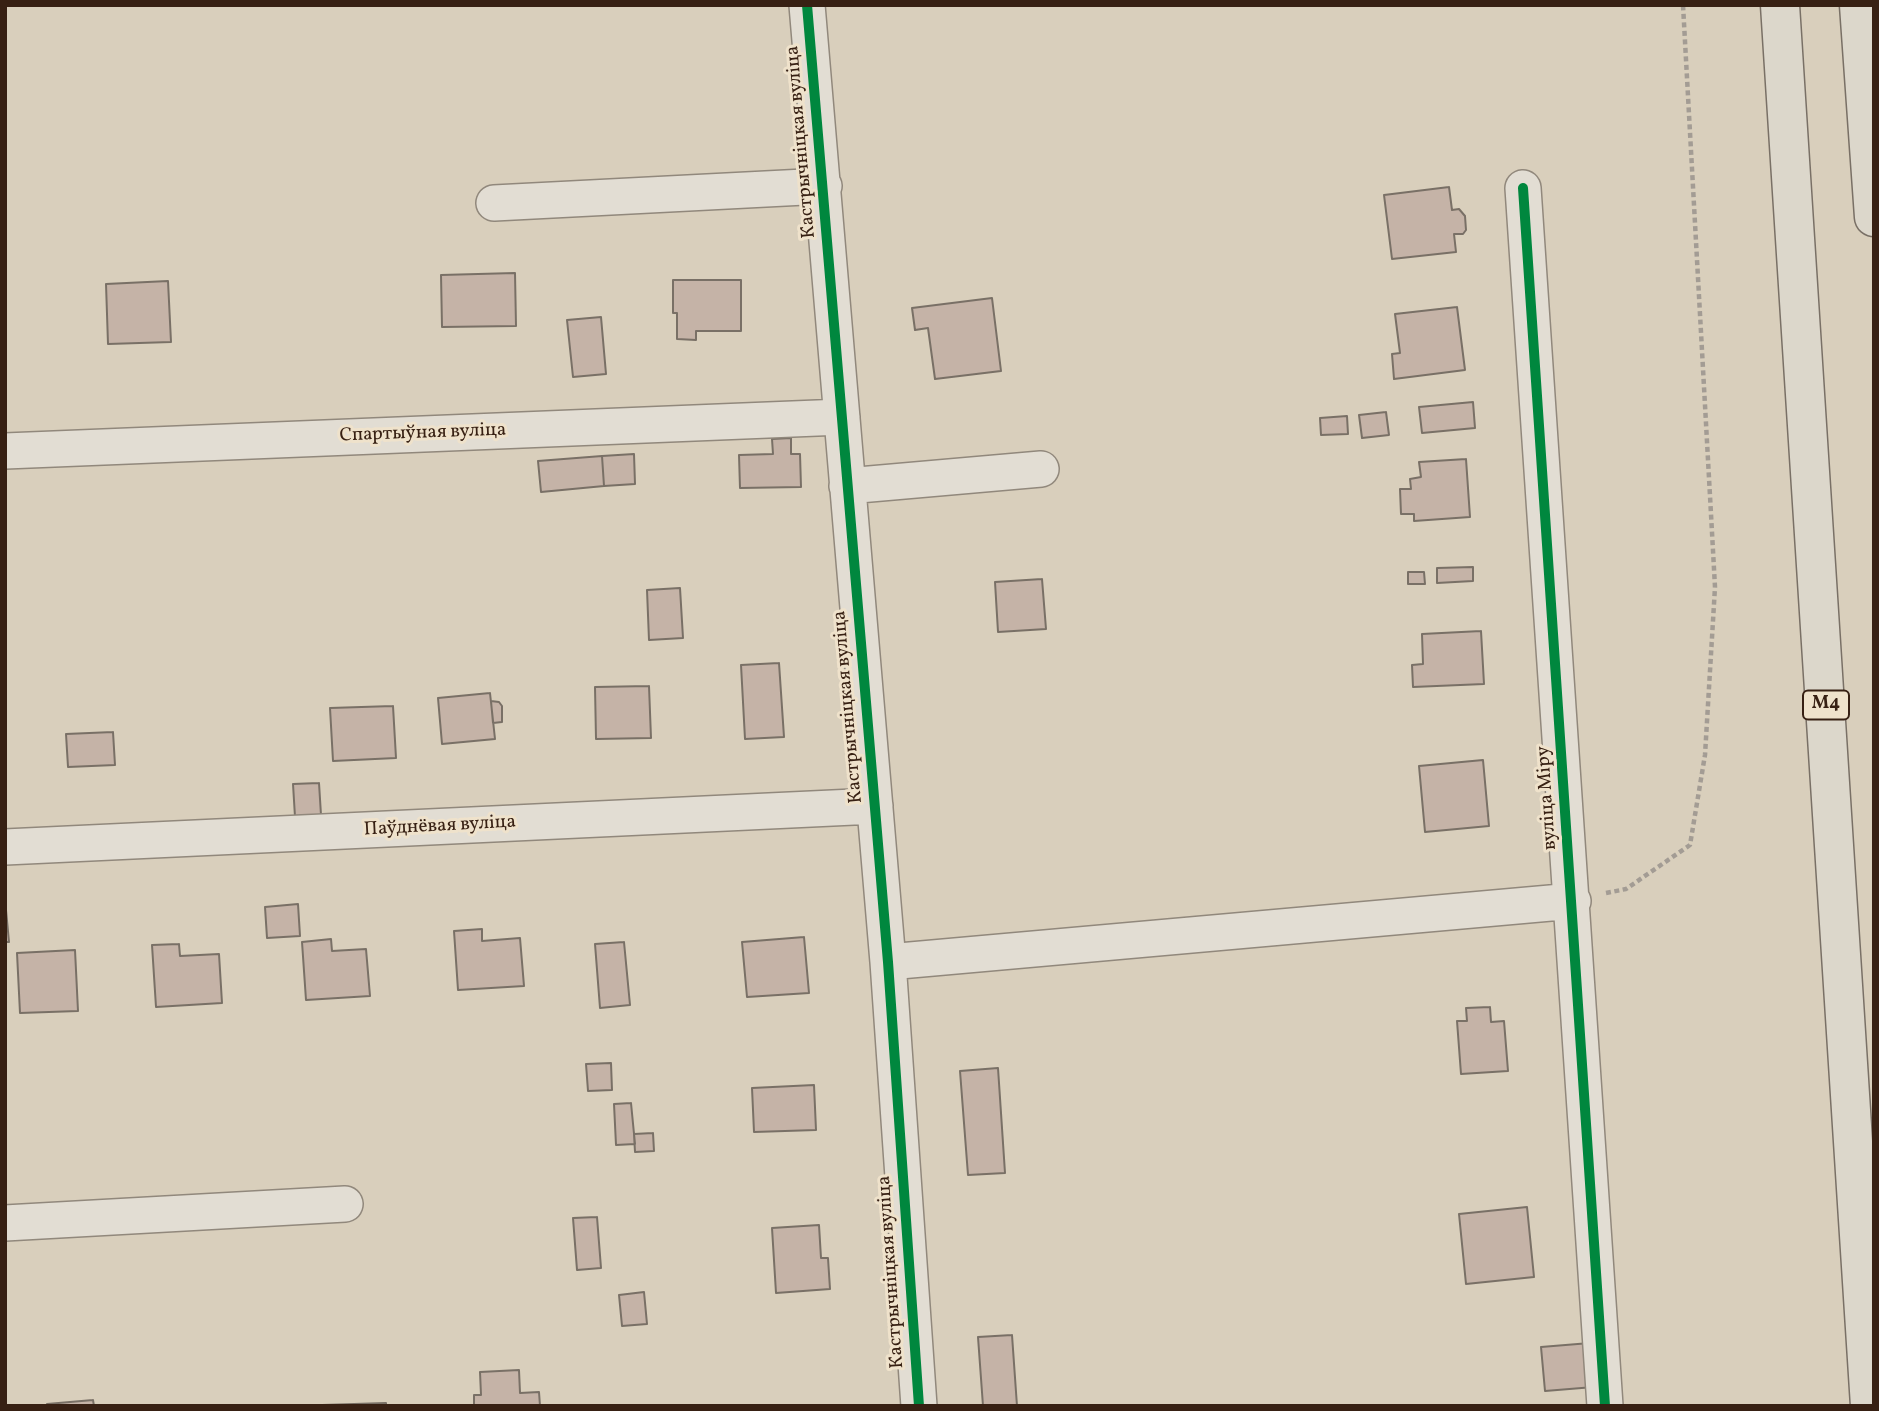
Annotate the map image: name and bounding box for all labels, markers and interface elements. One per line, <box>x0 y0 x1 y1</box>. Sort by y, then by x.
street label: Кастрычніцкая вуліца <box>782 45 822 239</box>
street label: Спартыўная вуліца <box>339 420 507 448</box>
street label: Кастрычніцкая вуліца <box>829 610 869 804</box>
road number: М4 <box>1803 690 1849 720</box>
street label: вуліца Міру <box>1533 745 1563 851</box>
street label: Паўднёвая вуліца <box>363 812 517 842</box>
street label: Кастрычніцкая вуліца <box>874 1175 910 1369</box>

